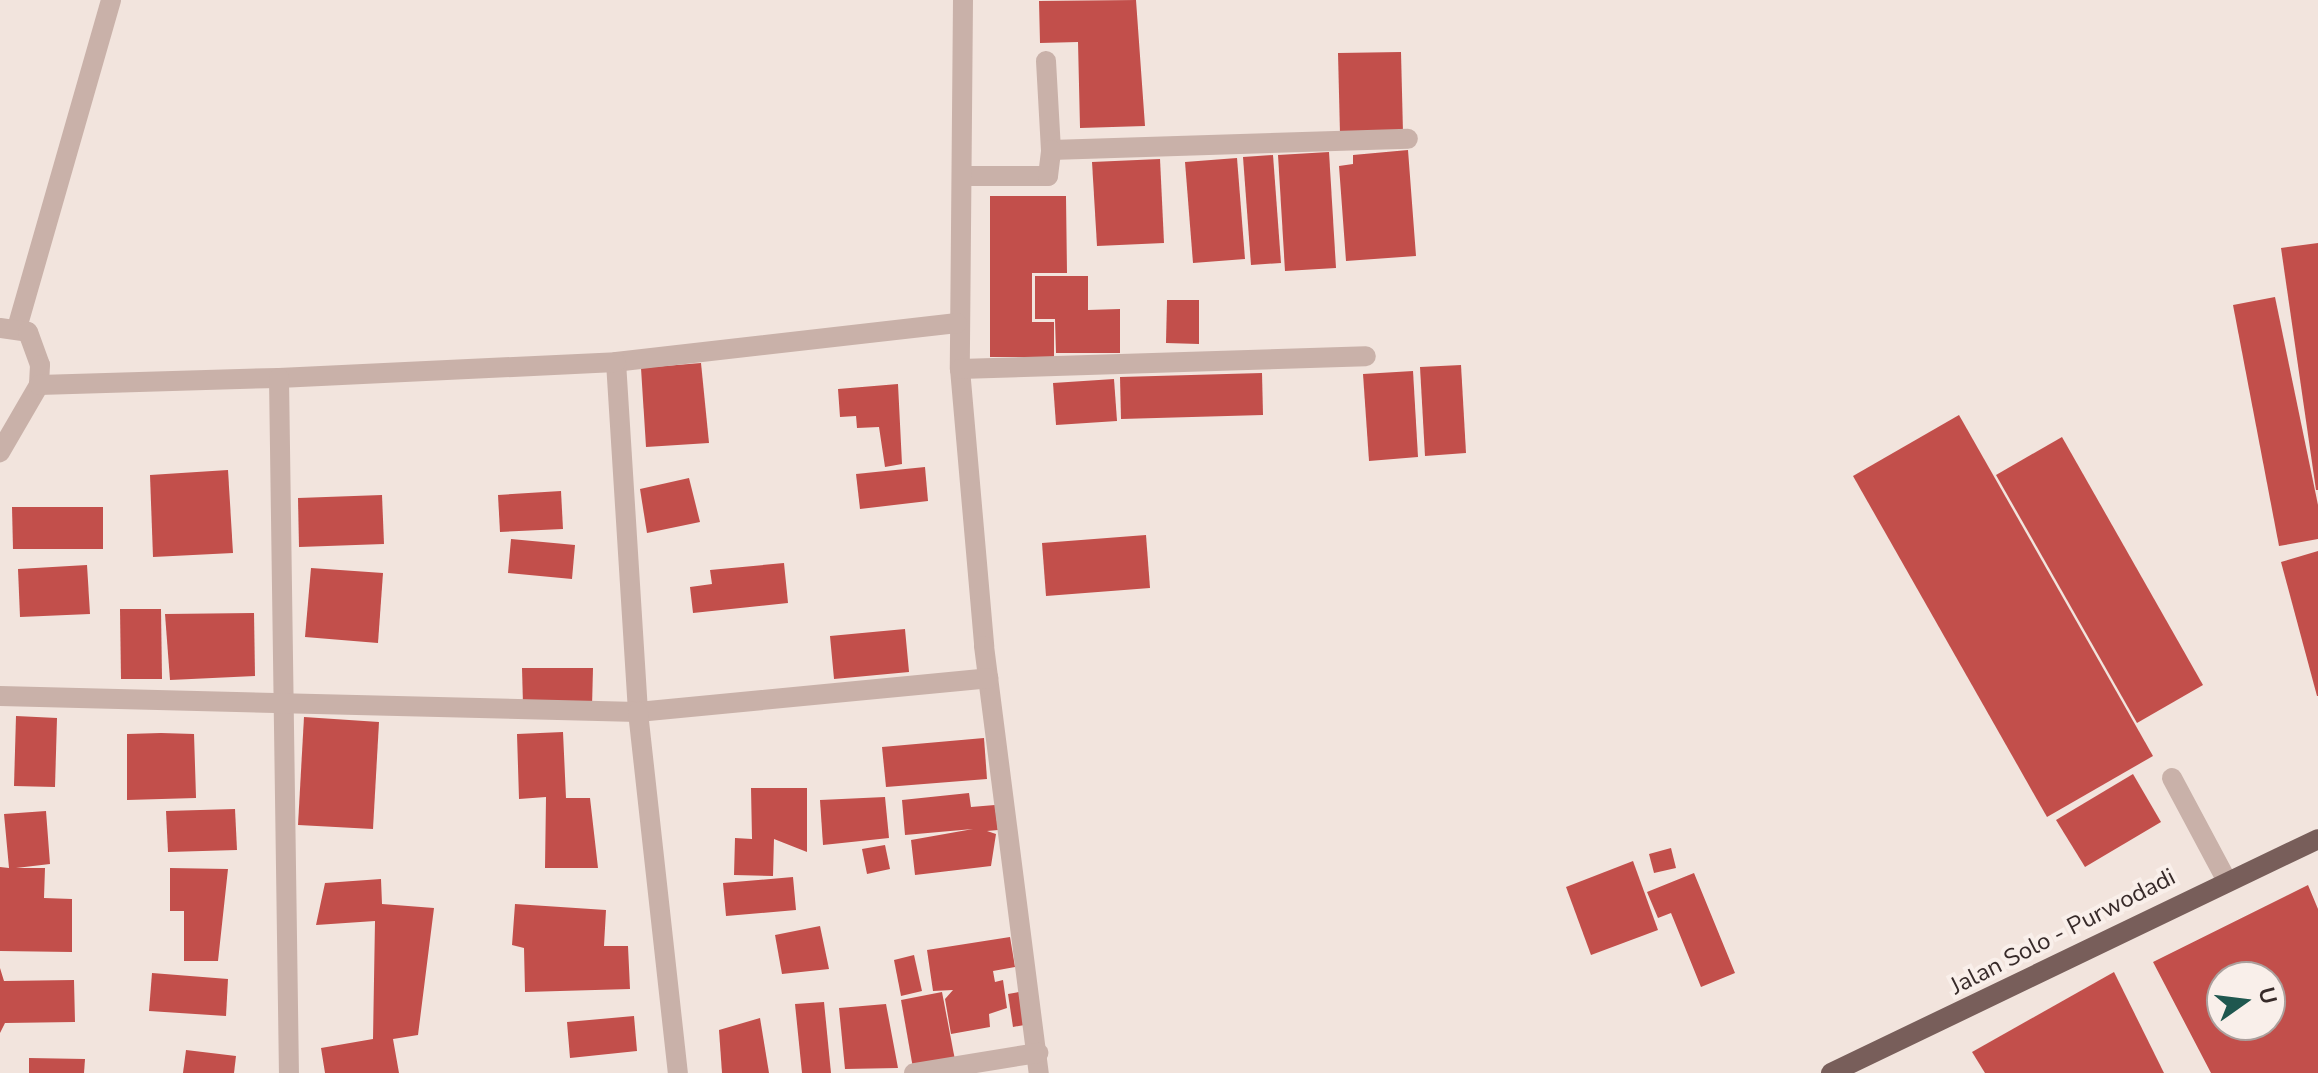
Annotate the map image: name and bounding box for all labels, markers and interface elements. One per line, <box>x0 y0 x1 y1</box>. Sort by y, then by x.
street label: Jalan Solo - Purwodadi <box>1946 863 2180 1001</box>
north arrow <box>2206 961 2286 1041</box>
text: U <box>2251 984 2284 1007</box>

